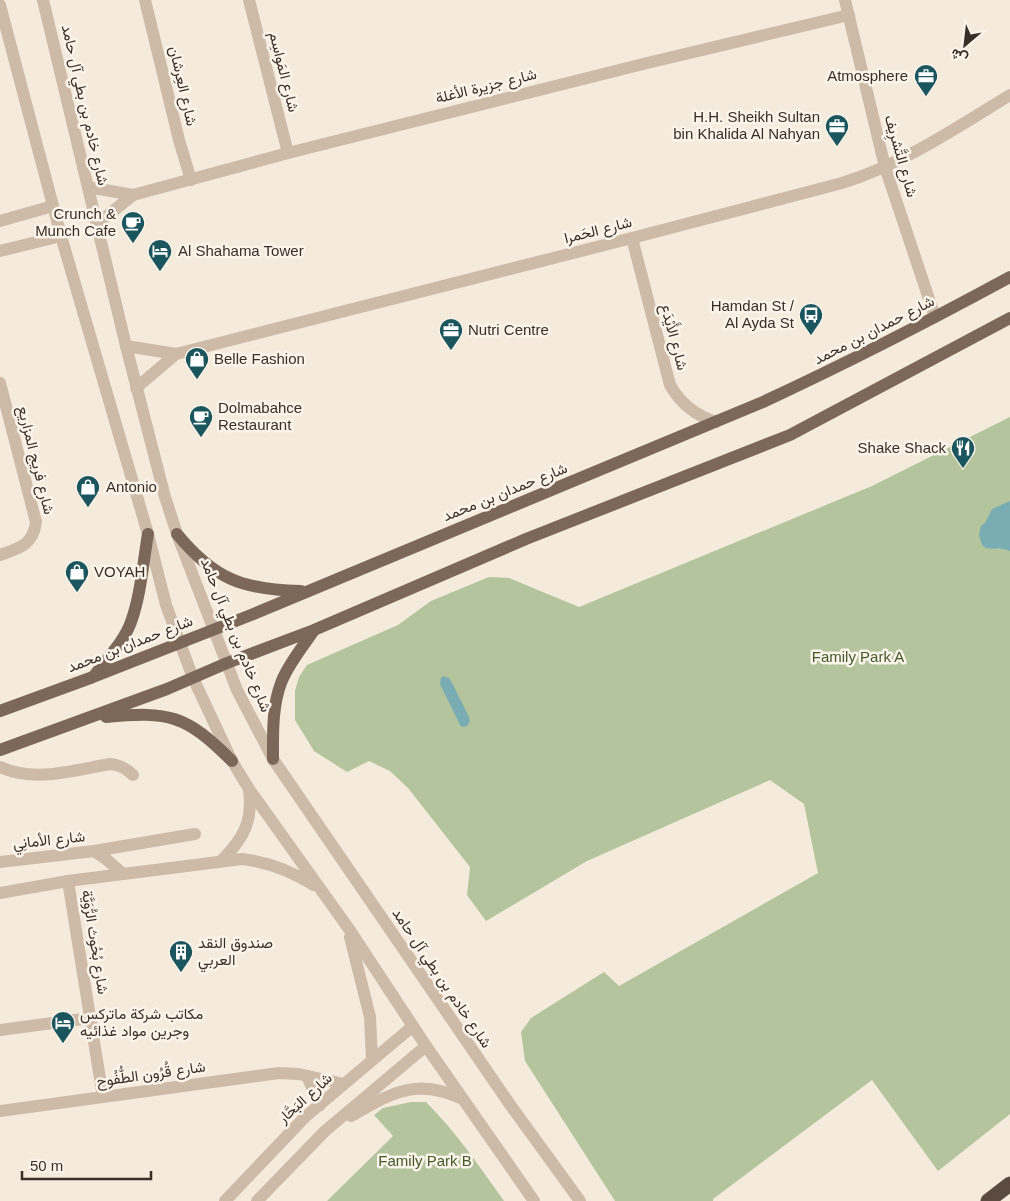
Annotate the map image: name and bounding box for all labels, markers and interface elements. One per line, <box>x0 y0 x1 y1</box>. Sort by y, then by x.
north arrow <box>940 20 990 70</box>
street label: شارع خادم بن بطي آل حامد <box>54 23 112 188</box>
street label: شارع المَواسِم <box>263 30 303 115</box>
street label: شارع العِرشان <box>163 44 201 128</box>
text: ش <box>948 45 971 67</box>
office icon: Atmosphere <box>913 63 939 97</box>
street label: شارع جزيرة الأغلة <box>434 65 539 109</box>
place label: Atmosphere <box>827 67 908 84</box>
place label: H.H. Sheikh Sultan bin Khalida Al Nahyan <box>673 108 820 142</box>
office icon: H.H. Sheikh Sultan bin Khalida Al Nahyan <box>824 113 850 147</box>
street label: شارع التَّشرِيف <box>878 113 921 200</box>
place label: Crunch & Munch Cafe <box>35 205 116 239</box>
cafe icon: Crunch & Munch Cafe <box>120 210 146 244</box>
street label: شارع الحَمرا <box>562 213 634 249</box>
hotel icon: Al Shahama Tower <box>147 238 173 272</box>
place label: Al Shahama Tower <box>178 242 304 259</box>
street label: شارع حمدان بن محمد <box>811 292 938 370</box>
place label: Hamdan St / Al Ayda St <box>711 297 795 331</box>
street label: شارع الأَيْدَع <box>655 301 694 373</box>
bus stop icon: Hamdan St / Al Ayda St <box>798 302 824 336</box>
office icon: Nutri Centre <box>438 317 464 351</box>
place label: Nutri Centre <box>468 321 549 338</box>
shop icon: Belle Fashion <box>184 346 210 380</box>
place label: Belle Fashion <box>214 350 305 367</box>
place label: Dolmabahce Restaurant <box>218 399 302 433</box>
street label: شارع فريج المزاريع <box>12 404 58 517</box>
cafe icon: Dolmabahce Restaurant <box>188 404 214 438</box>
restaurant icon: Shake Shack <box>950 435 976 469</box>
place label: Shake Shack <box>858 439 946 456</box>
street label: شارع حمدان بن محمد <box>440 459 571 527</box>
shop icon: Antonio <box>75 474 101 508</box>
place label: Antonio <box>106 478 157 495</box>
street label: شارع خادم بن بطي آل حامد <box>193 555 275 716</box>
shop icon: VOYAH <box>64 559 90 593</box>
place label: VOYAH <box>94 563 145 580</box>
street label: شارع حمدان بن محمد <box>65 612 196 678</box>
park label: Family Park A <box>812 648 904 665</box>
street label: شارع الأمانِي <box>12 827 86 857</box>
street label: شارع بُحُوث الرُّوَيَّة <box>76 889 112 996</box>
street label: شارع خادم بن بطي آل حامد <box>385 905 496 1054</box>
place label: صندوق النقد العربي <box>198 934 273 973</box>
building icon: صندوق النقد العربي <box>168 939 194 973</box>
place label: مكاتب شركة ماتركس وجرين مواد غذائيه <box>80 1005 203 1041</box>
hotel icon: مكاتب شركة ماتركس وجرين مواد غذائيه <box>50 1010 76 1044</box>
street label: شارع قُرُون الطُّفُوح <box>95 1053 207 1093</box>
street label: شارع البَحَّار <box>273 1069 337 1129</box>
scale bar <box>22 1148 151 1180</box>
park label: Family Park B <box>378 1152 472 1169</box>
text: 50 m <box>30 1157 63 1174</box>

